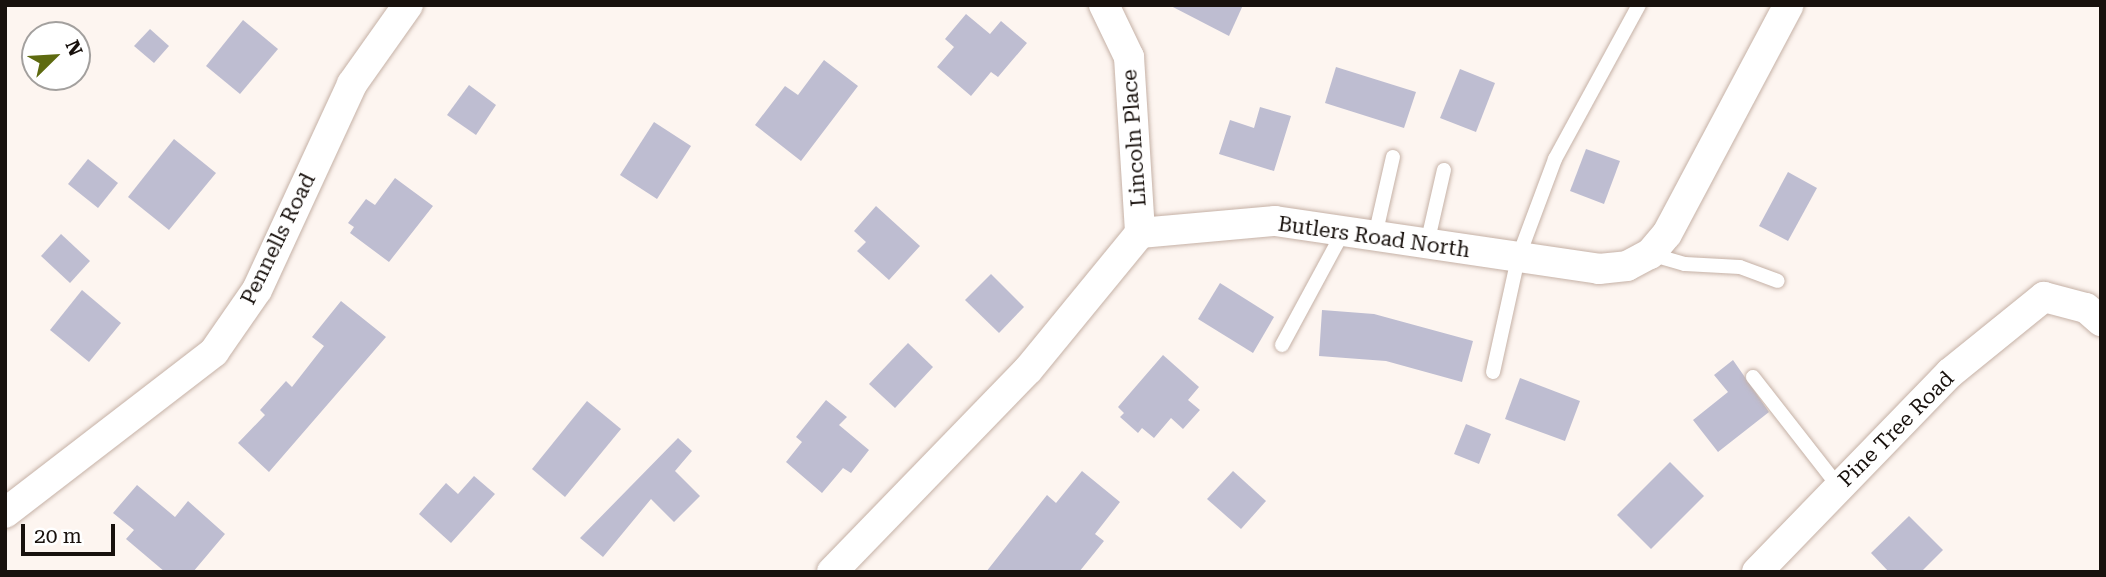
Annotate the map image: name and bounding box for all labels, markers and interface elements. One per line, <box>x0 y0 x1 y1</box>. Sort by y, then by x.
north arrow <box>21 21 91 91</box>
text: N <box>60 37 87 59</box>
street label: Lincoln Place <box>1117 69 1151 207</box>
street label: Pennells Road <box>235 169 321 309</box>
street label: Butlers Road North <box>1276 211 1472 263</box>
street label: Pine Tree Road <box>1833 366 1959 492</box>
scale bar <box>24 510 119 554</box>
text: 20 m <box>34 524 82 548</box>

